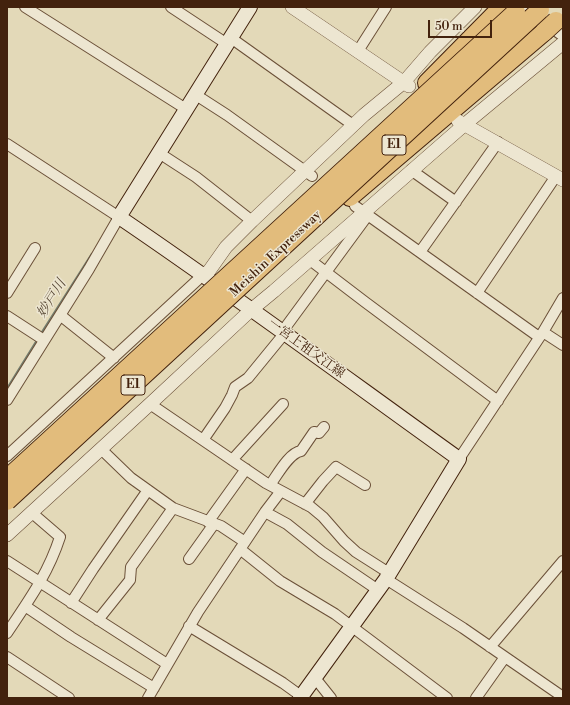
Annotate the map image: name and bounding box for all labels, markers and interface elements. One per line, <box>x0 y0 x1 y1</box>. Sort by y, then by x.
scale bar <box>430 12 494 38</box>
text: 50 m <box>435 19 463 34</box>
road number: E1 <box>382 135 406 155</box>
street label: Meishin Expressway <box>227 208 325 300</box>
water label: 妙戸川 <box>34 277 70 321</box>
street label: 一宮上祖父江線 <box>265 316 347 382</box>
road number: E1 <box>121 375 145 395</box>

